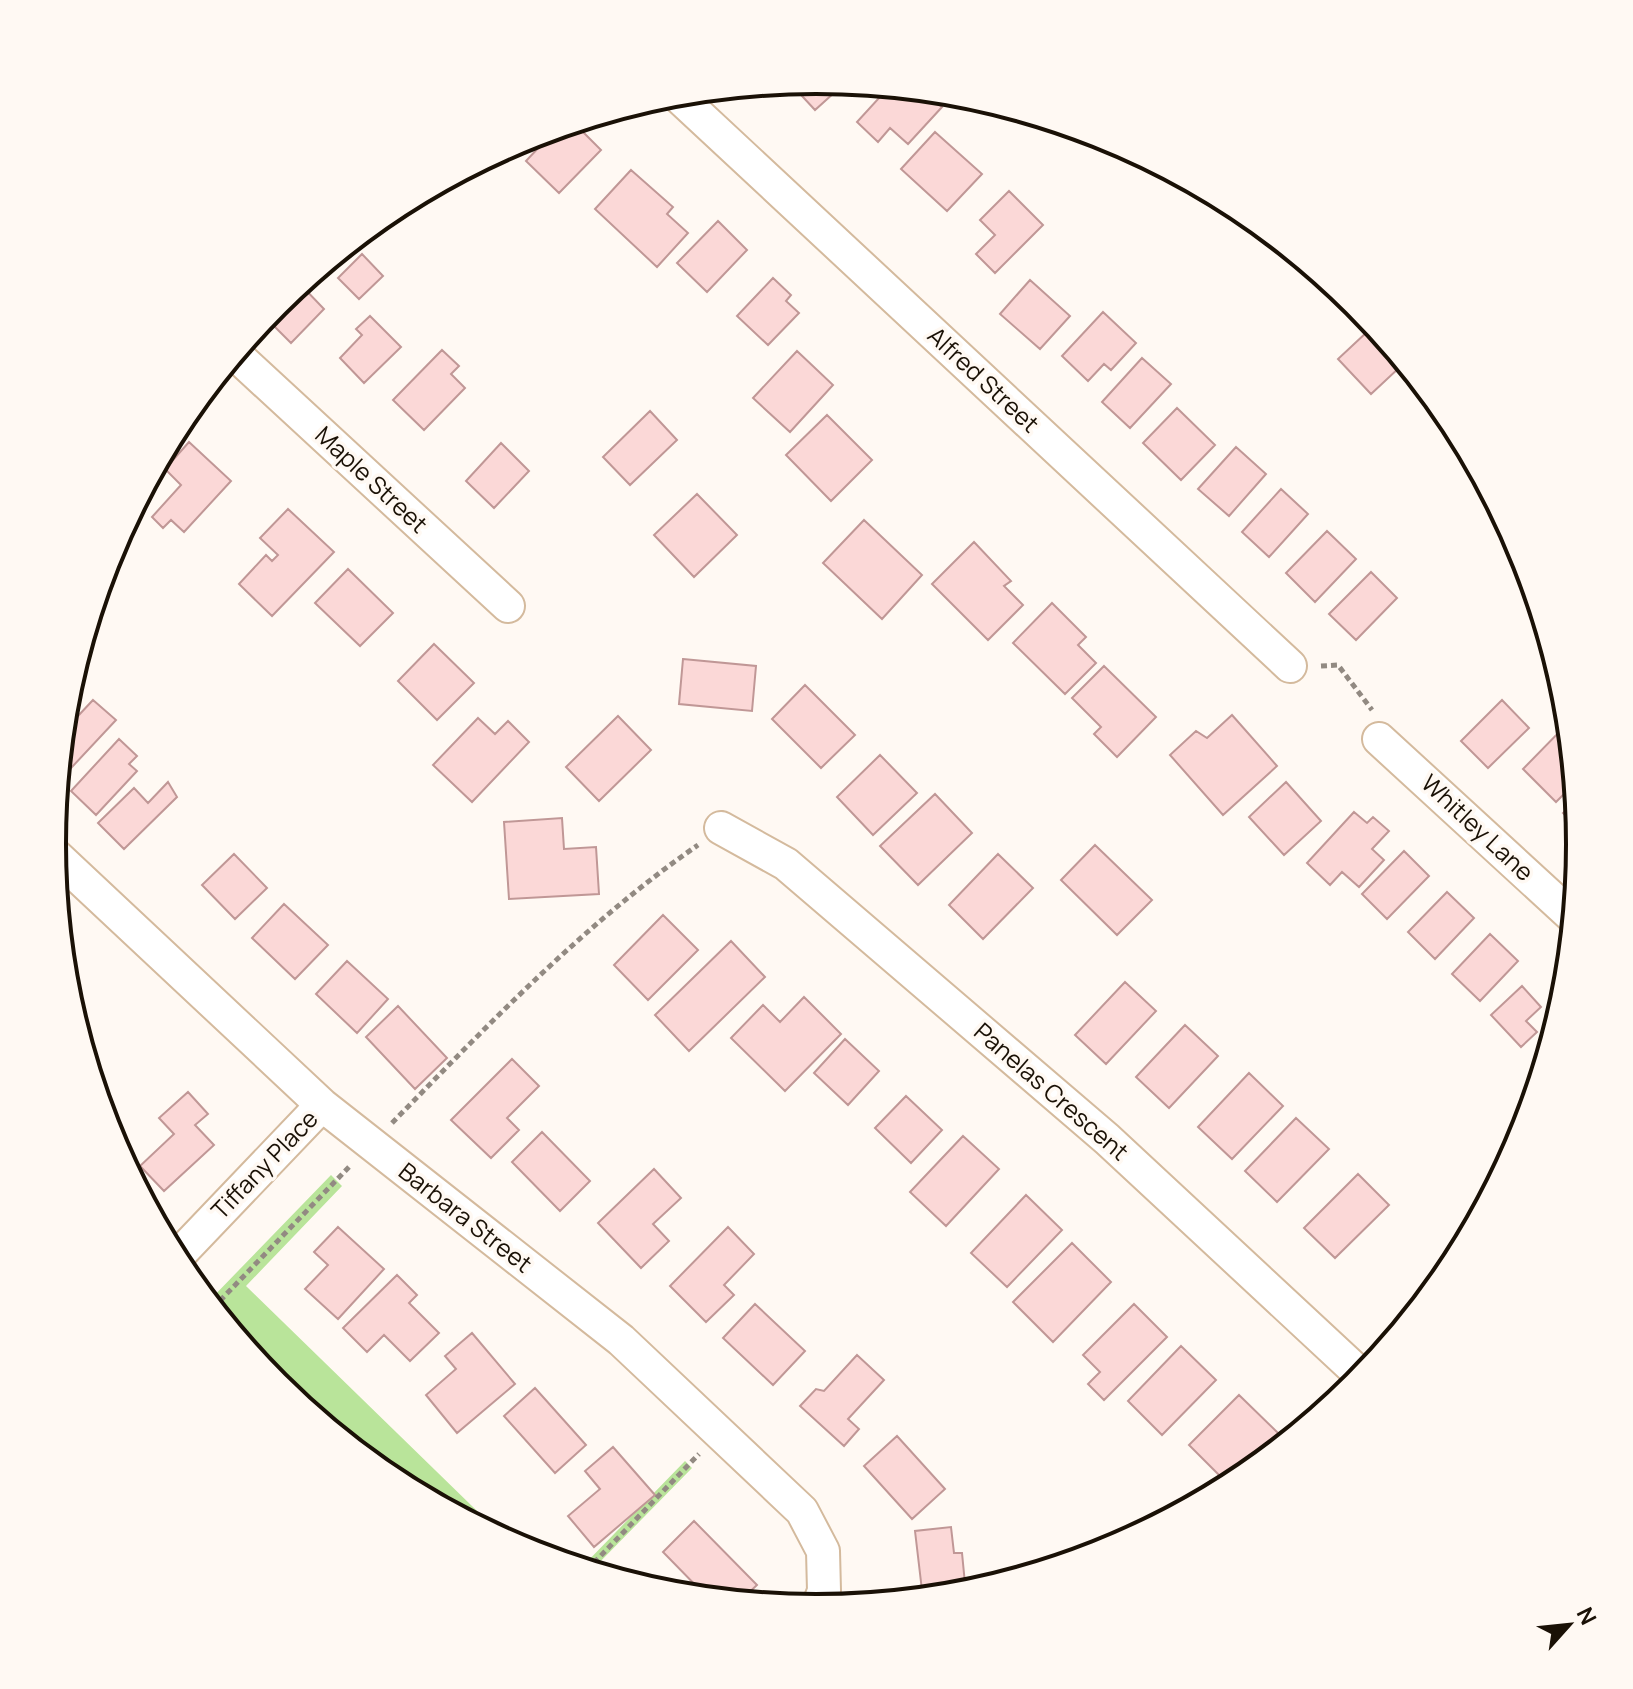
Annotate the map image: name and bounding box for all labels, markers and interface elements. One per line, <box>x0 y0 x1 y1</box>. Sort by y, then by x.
street label: Alfred Street <box>921 319 1047 439</box>
street label: Maple Street <box>309 418 435 540</box>
street label: Whitley Lane <box>1415 766 1541 888</box>
street label: Panelas Crescent <box>968 1015 1136 1167</box>
street label: Tiffany Place <box>203 1102 325 1226</box>
street label: Barbara Street <box>392 1154 540 1279</box>
north arrow <box>1529 1585 1609 1665</box>
text: N <box>1570 1602 1604 1630</box>

